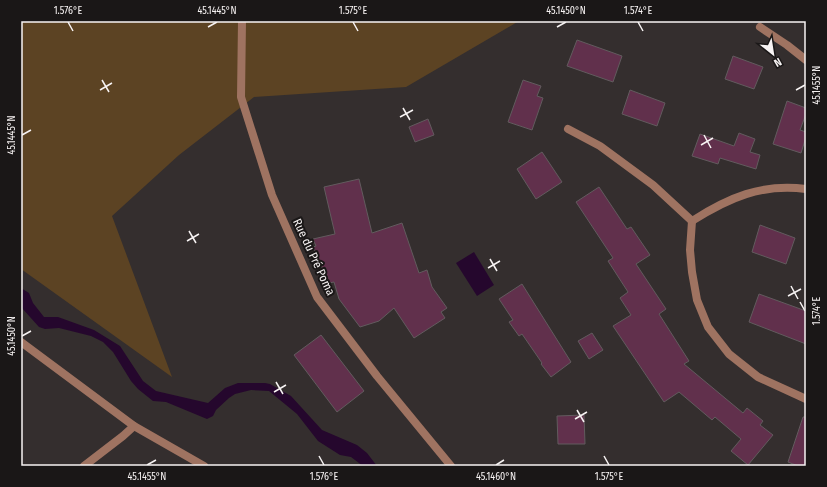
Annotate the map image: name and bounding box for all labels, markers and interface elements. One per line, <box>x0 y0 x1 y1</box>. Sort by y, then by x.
text: 1.576°E <box>54 5 83 17</box>
text: 45.1445°N <box>197 5 237 17</box>
text: 1.575°E <box>339 5 367 17</box>
text: 45.1450°N <box>546 5 586 17</box>
text: 1.574°E <box>624 5 653 17</box>
north arrow <box>753 34 793 74</box>
text: N <box>772 55 784 70</box>
text: 45.1455°N <box>811 66 823 104</box>
text: 45.1445°N <box>6 115 18 155</box>
street label: Rue du Pré Poma <box>290 216 338 298</box>
text: 1.574°E <box>811 296 823 325</box>
text: 45.1450°N <box>6 316 18 356</box>
text: 45.1455°N <box>128 471 166 483</box>
text: 1.576°E <box>310 471 339 483</box>
text: 45.1460°N <box>476 471 516 483</box>
text: 1.575°E <box>595 471 623 483</box>

